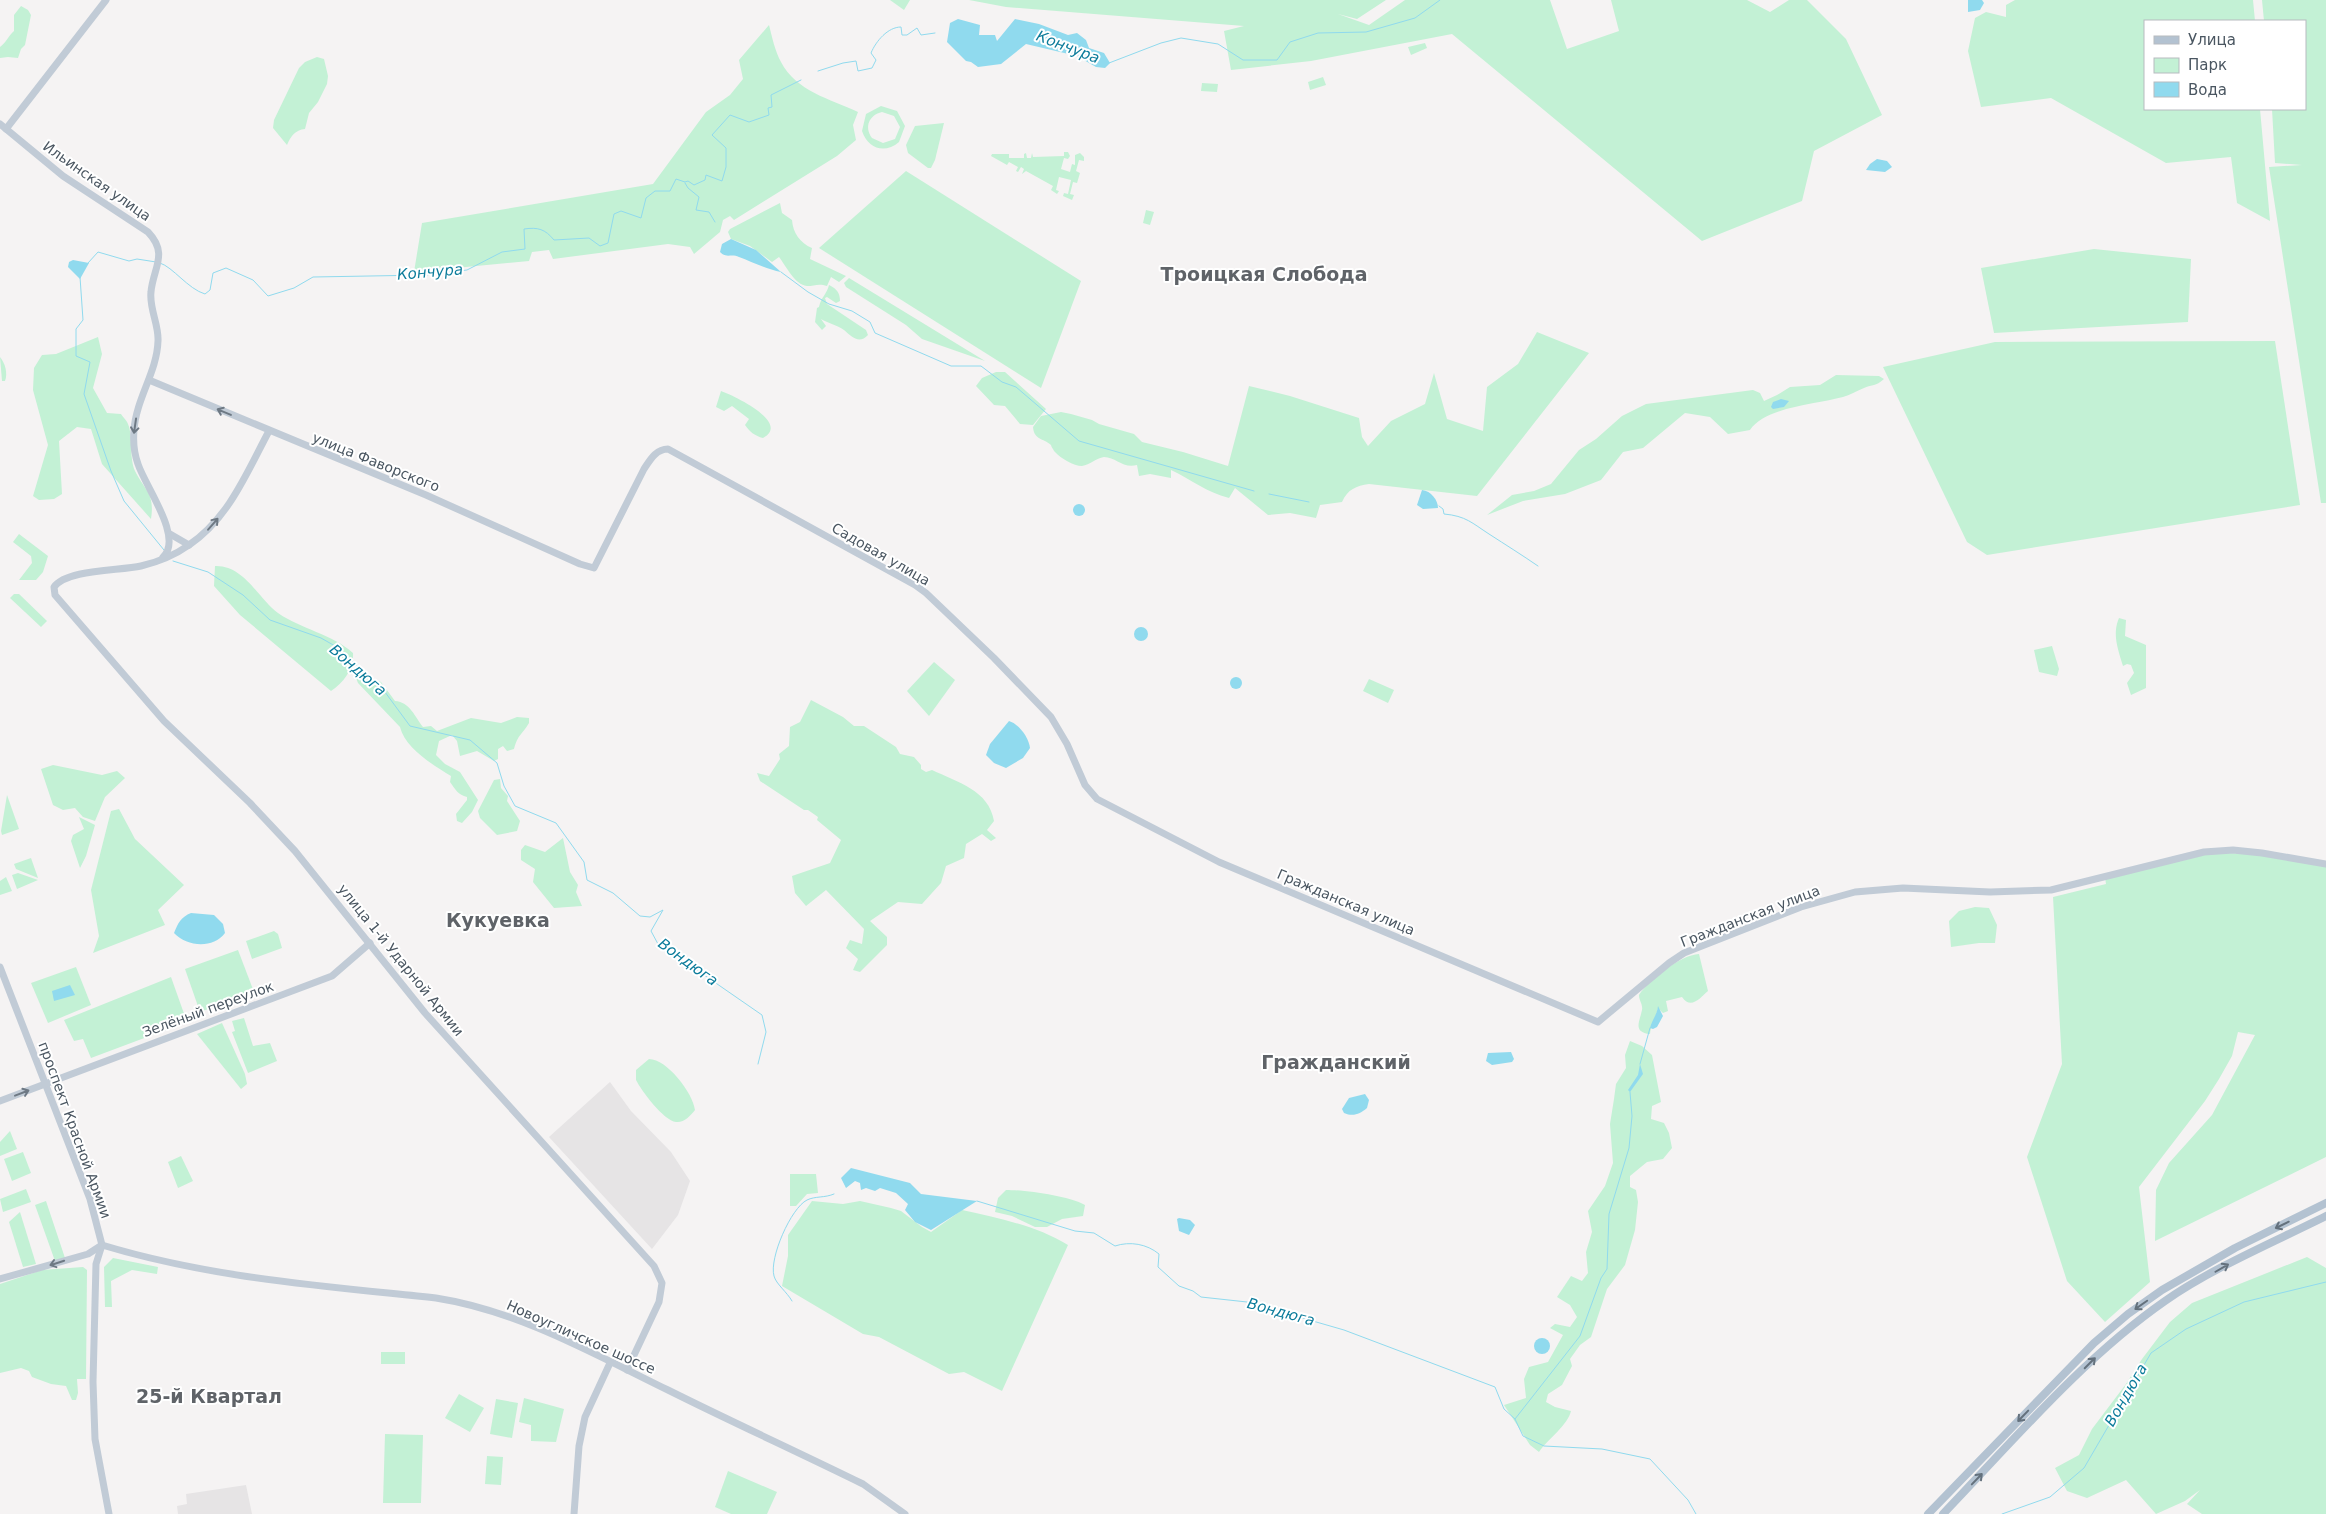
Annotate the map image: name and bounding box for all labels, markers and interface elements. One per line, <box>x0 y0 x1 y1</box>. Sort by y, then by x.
legend <box>2144 20 2306 110</box>
water label: Кончура <box>1034 27 1102 67</box>
text: Улица <box>2188 31 2236 49</box>
text: Парк <box>2188 56 2227 74</box>
text: Вода <box>2188 81 2227 99</box>
street label: Ильинская улица <box>40 138 154 224</box>
water label: Кончура <box>396 260 464 284</box>
district label: Троицкая Слобода <box>1161 263 1367 285</box>
one-way arrow <box>217 407 232 416</box>
one-way arrow <box>130 418 140 434</box>
street label: улица Фаворского <box>310 429 442 495</box>
one-way arrow <box>207 518 218 531</box>
street label: Садовая улица <box>829 519 933 589</box>
water label: Вондюга <box>326 640 390 700</box>
street label: Гражданская улица <box>1275 866 1417 938</box>
street label: улица 1-й Ударной Армии <box>335 881 467 1039</box>
street label: Гражданская улица <box>1678 882 1822 950</box>
district label: Кукуевка <box>446 909 550 931</box>
water label: Вондюга <box>655 934 721 990</box>
street label: Зелёный переулок <box>140 978 276 1040</box>
street label: проспект Красной Армии <box>36 1040 114 1220</box>
district label: Гражданский <box>1261 1051 1411 1073</box>
one-way arrow <box>14 1088 30 1097</box>
one-way arrow <box>2275 1221 2290 1230</box>
one-way arrow <box>50 1259 66 1268</box>
one-way arrow <box>2214 1263 2228 1273</box>
water label: Вондюга <box>1245 1294 1317 1330</box>
street label: Новоугличское шоссе <box>504 1297 658 1377</box>
one-way arrow <box>2134 1300 2148 1310</box>
one-way arrow <box>2084 1357 2096 1369</box>
water label: Вондюга <box>2101 1360 2151 1430</box>
district label: 25-й Квартал <box>136 1385 282 1407</box>
one-way arrow <box>2017 1410 2029 1422</box>
one-way arrow <box>1970 1473 1983 1485</box>

